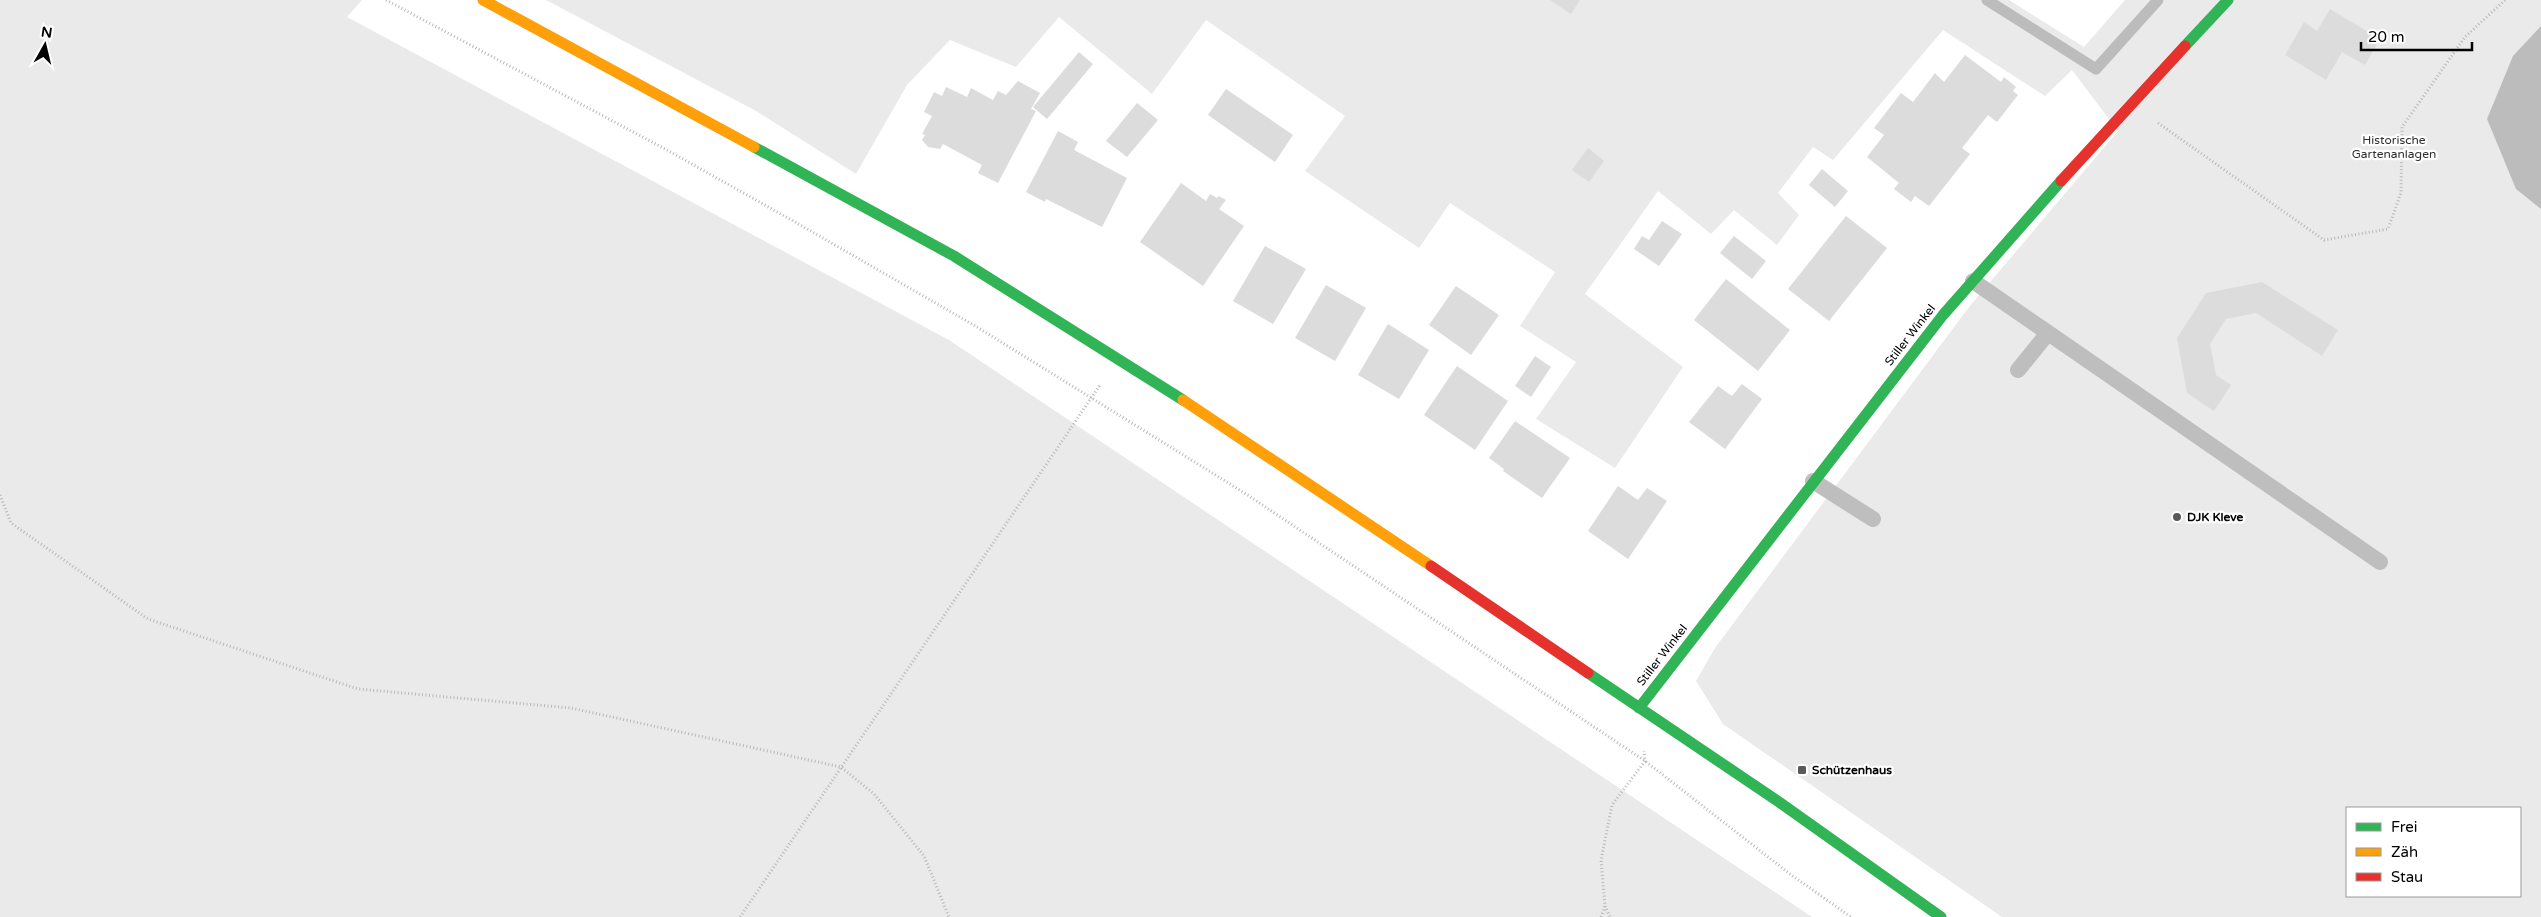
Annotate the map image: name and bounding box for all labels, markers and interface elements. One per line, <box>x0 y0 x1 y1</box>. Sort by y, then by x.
north arrow <box>20 20 70 70</box>
scale bar <box>2361 20 2472 52</box>
text: N <box>40 23 53 42</box>
text: 20 m <box>2368 28 2405 46</box>
park label: Historische Gartenanlagen <box>2352 133 2436 161</box>
street label: Stiller Winkel <box>1882 302 1938 368</box>
place label: DJK Kleve <box>2187 510 2244 524</box>
marker: DJK Kleve <box>2171 511 2183 523</box>
street label: Stiller Winkel <box>1634 622 1690 688</box>
place label: Schützenhaus <box>1812 763 1892 777</box>
marker: Schützenhaus <box>1796 764 1808 776</box>
legend <box>2346 807 2521 897</box>
text: Frei <box>2391 818 2417 836</box>
text: Zäh <box>2391 843 2418 861</box>
text: Stau <box>2391 868 2423 886</box>

